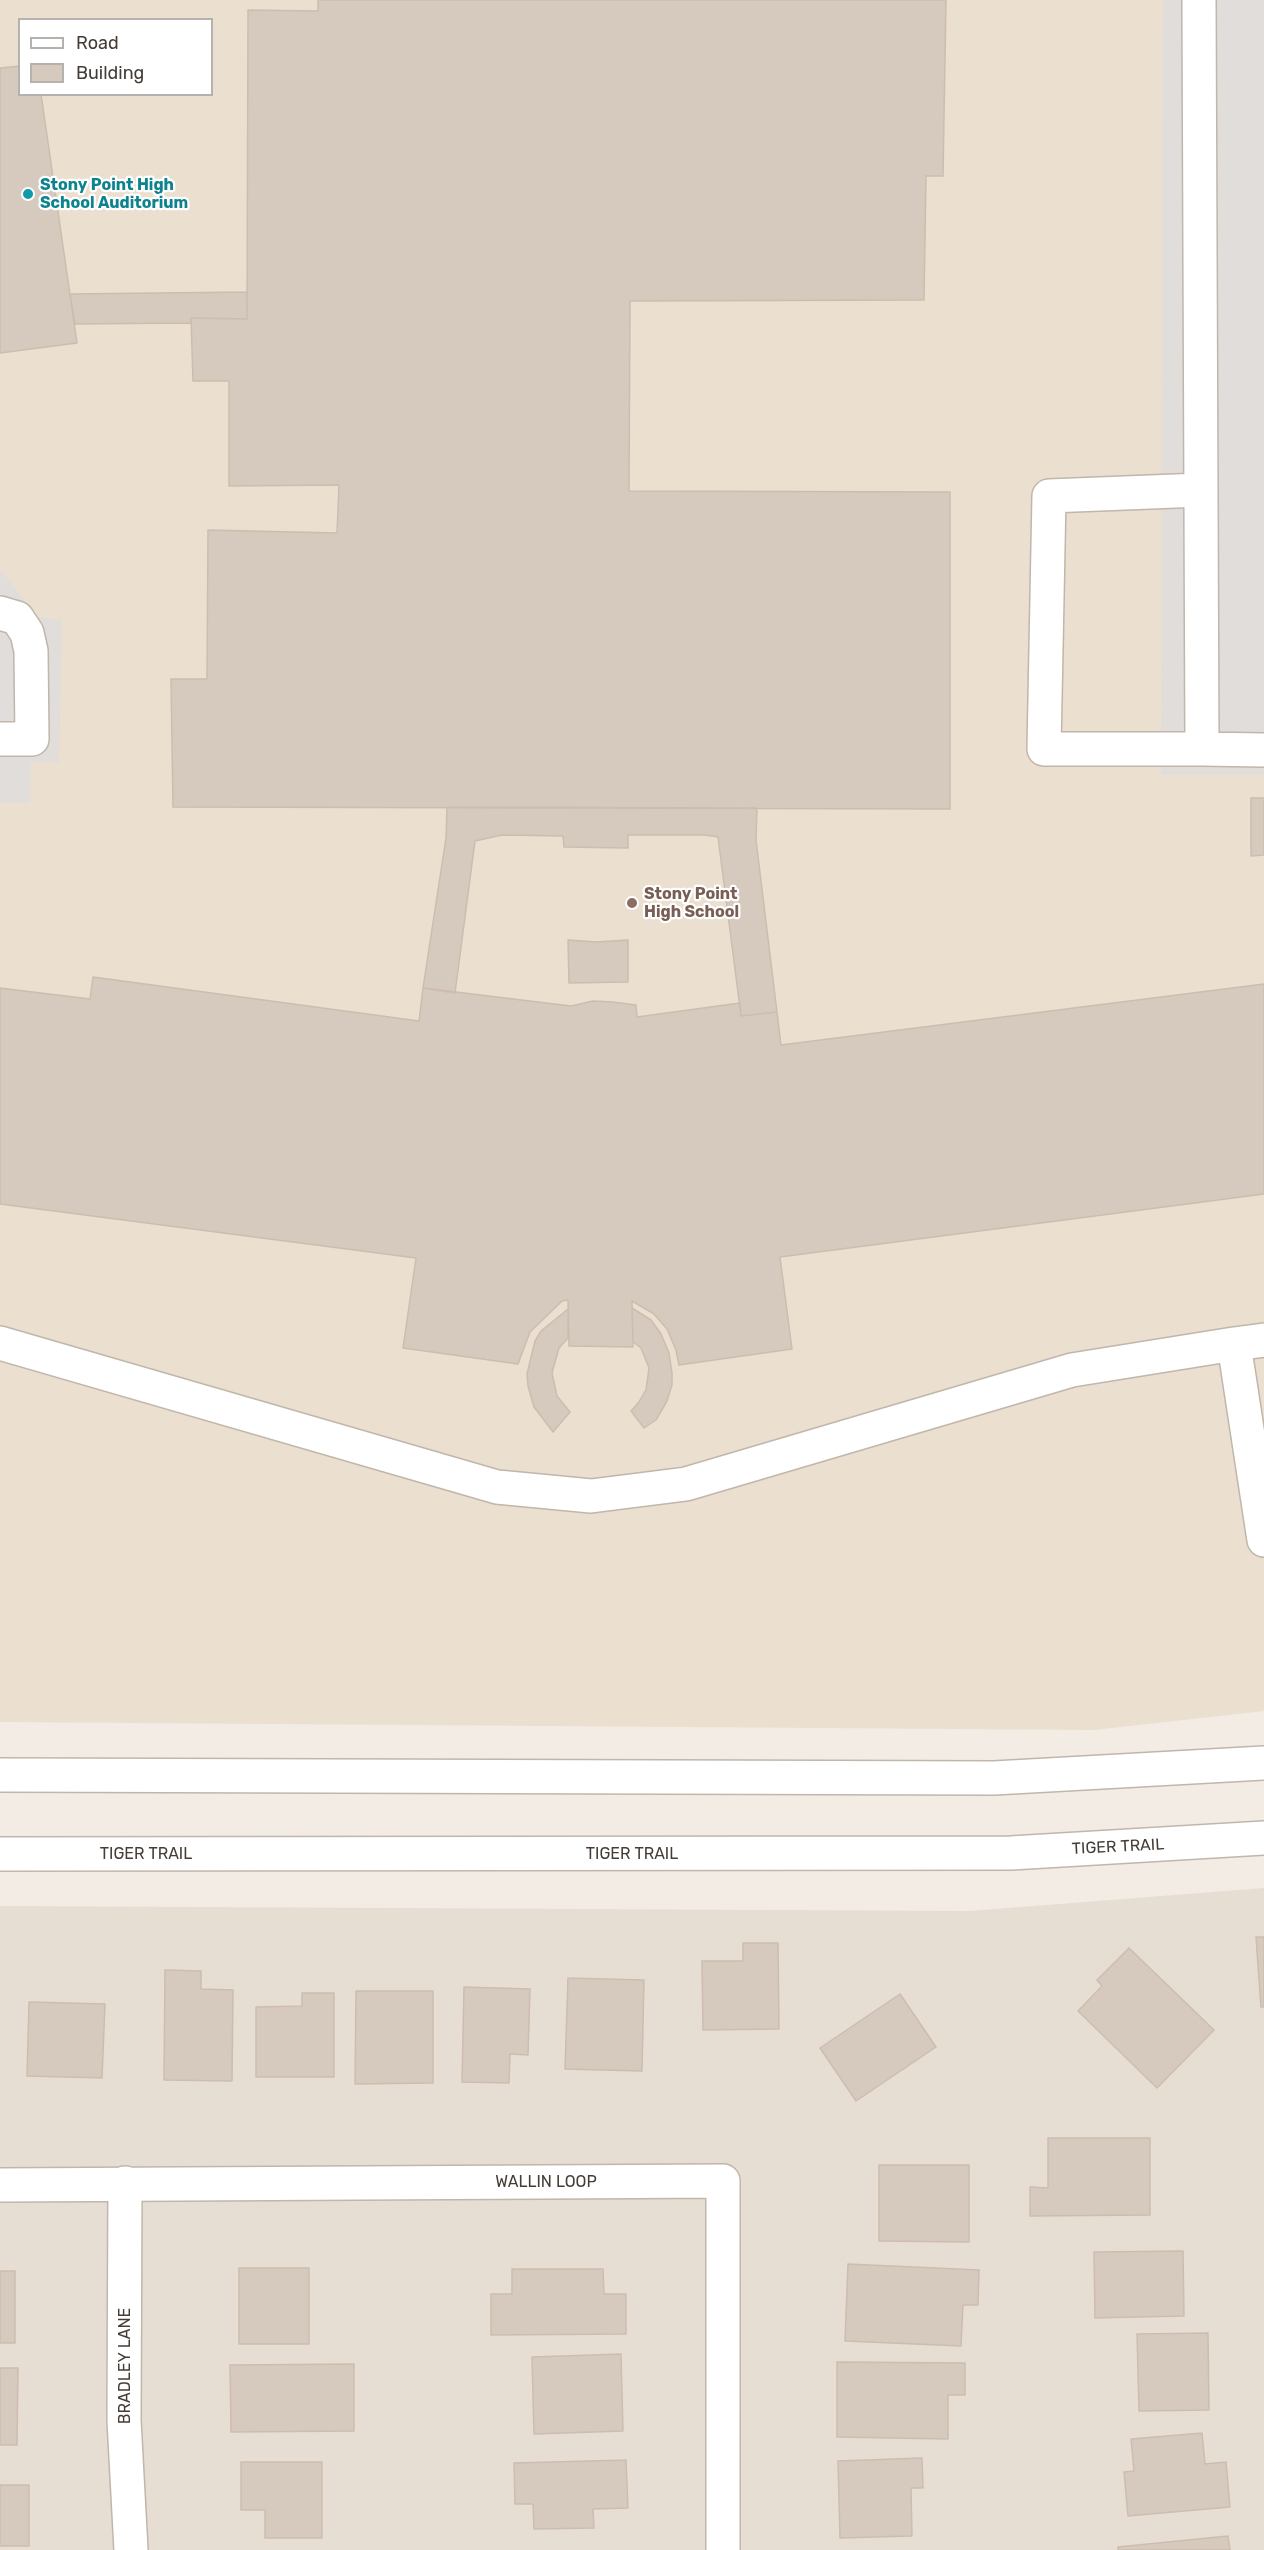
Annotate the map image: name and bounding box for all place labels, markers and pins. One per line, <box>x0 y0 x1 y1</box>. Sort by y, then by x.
place label: Stony Point High School Auditorium <box>40 175 188 213</box>
marker: Stony Point High School Auditorium <box>21 187 35 201</box>
place label: Stony Point High School <box>644 884 739 922</box>
marker: Stony Point High School <box>625 896 639 910</box>

